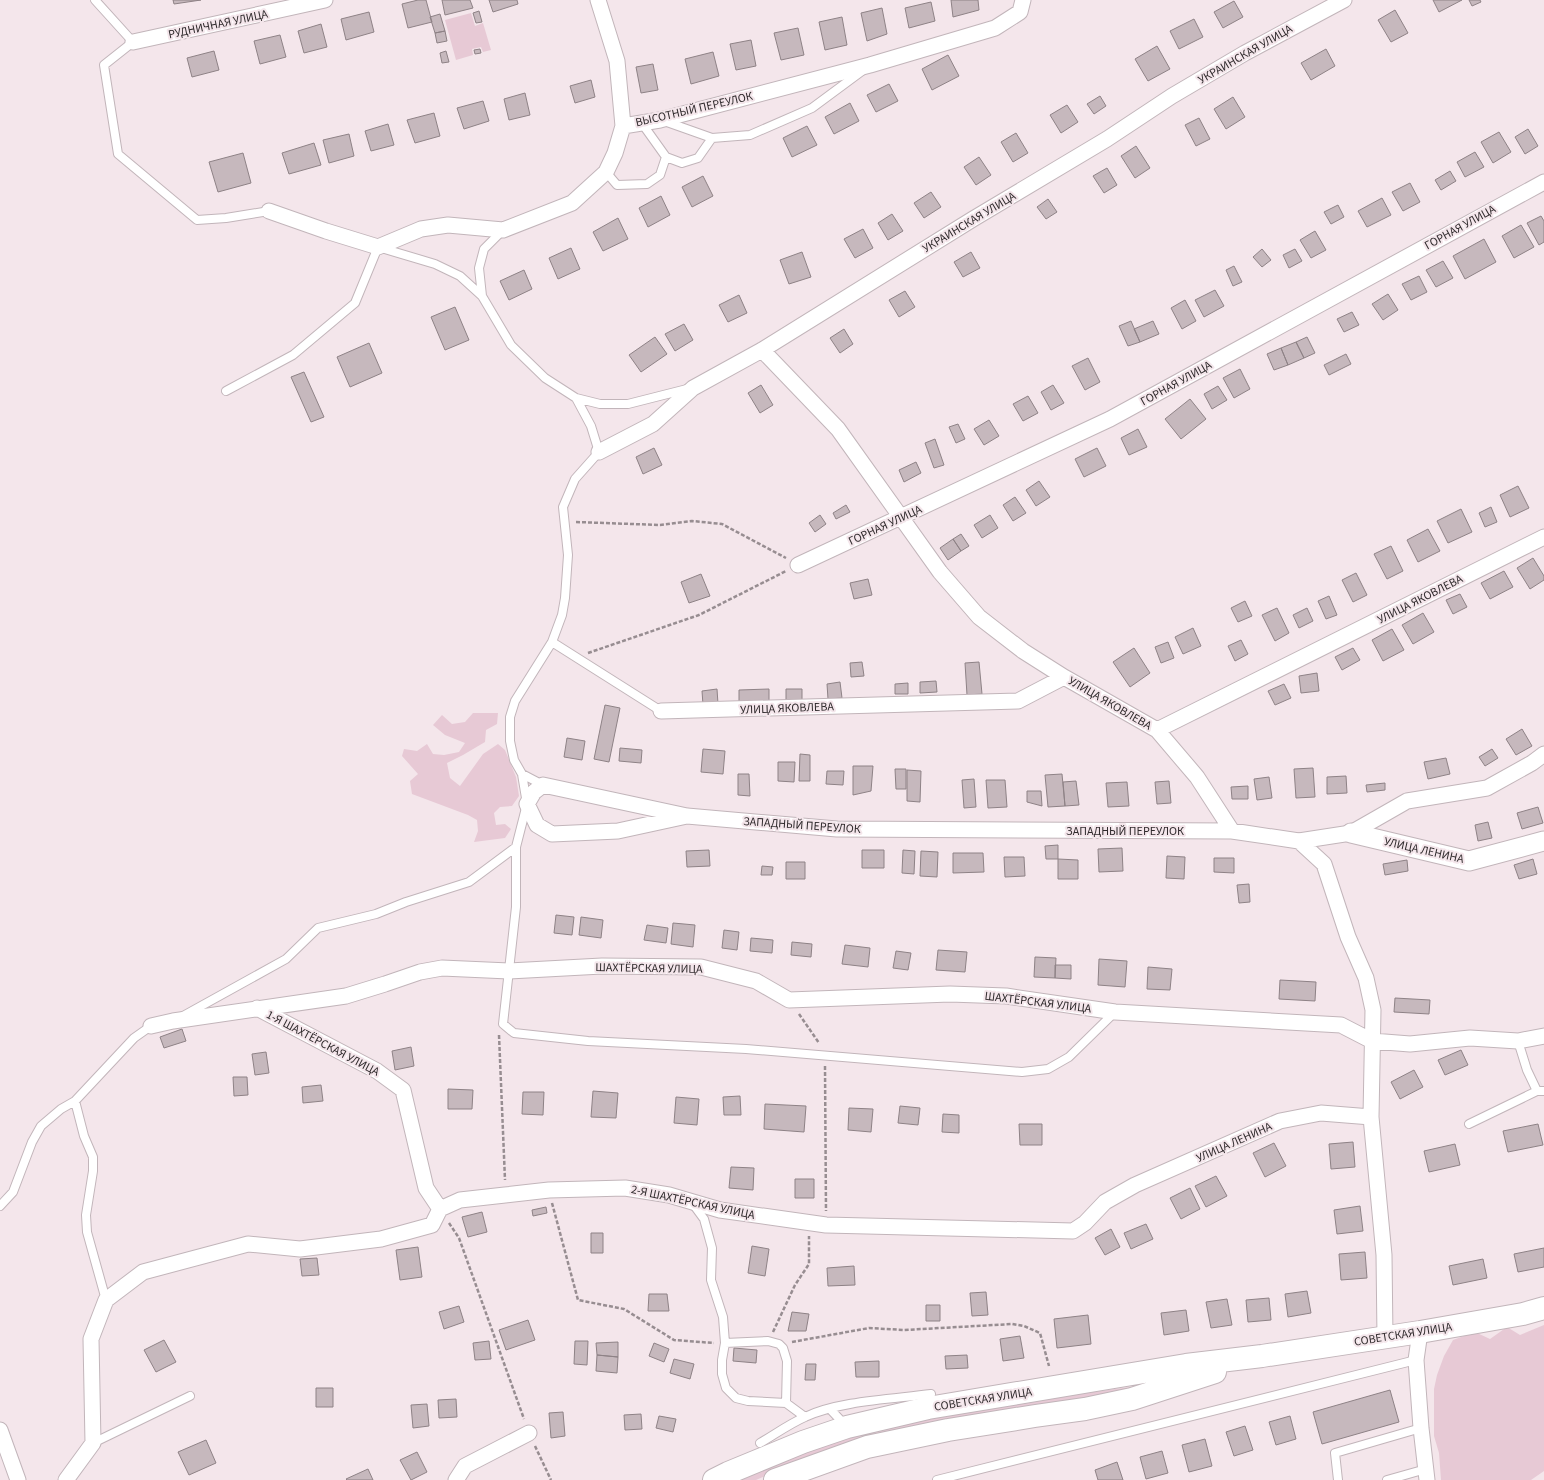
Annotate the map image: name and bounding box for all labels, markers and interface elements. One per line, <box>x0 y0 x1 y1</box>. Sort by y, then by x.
street label: РУДНИЧНАЯ УЛИЦА <box>167 6 270 43</box>
street label: УКРАИНСКАЯ УЛИЦА <box>1195 20 1296 88</box>
street label: ВЫСОТНЫЙ ПЕРЕУЛОК <box>634 88 755 131</box>
street label: УКРАИНСКАЯ УЛИЦА <box>919 188 1020 257</box>
street label: ГОРНАЯ УЛИЦА <box>1422 201 1499 254</box>
street label: ГОРНАЯ УЛИЦА <box>1138 357 1215 410</box>
street label: ГОРНАЯ УЛИЦА <box>846 501 925 550</box>
street label: УЛИЦА ЯКОВЛЕВА <box>1375 570 1466 628</box>
street label: УЛИЦА ЯКОВЛЕВА <box>1065 673 1155 734</box>
street label: УЛИЦА ЯКОВЛЕВА <box>740 698 835 719</box>
street label: ЗАПАДНЫЙ ПЕРЕУЛОК <box>743 813 861 838</box>
street label: ЗАПАДНЫЙ ПЕРЕУЛОК <box>1066 823 1184 840</box>
street label: УЛИЦА ЛЕНИНА <box>1382 833 1466 868</box>
street label: ШАХТЁРСКАЯ УЛИЦА <box>595 959 703 978</box>
street label: ШАХТЁРСКАЯ УЛИЦА <box>984 988 1093 1018</box>
street label: 1-Я ШАХТЁРСКАЯ УЛИЦА <box>263 1006 383 1081</box>
street label: УЛИЦА ЛЕНИНА <box>1194 1118 1275 1167</box>
street label: 2-Я ШАХТЁРСКАЯ УЛИЦА <box>629 1181 757 1224</box>
street label: СОВЕТСКАЯ УЛИЦА <box>1353 1318 1454 1351</box>
street label: СОВЕТСКАЯ УЛИЦА <box>933 1383 1034 1416</box>

